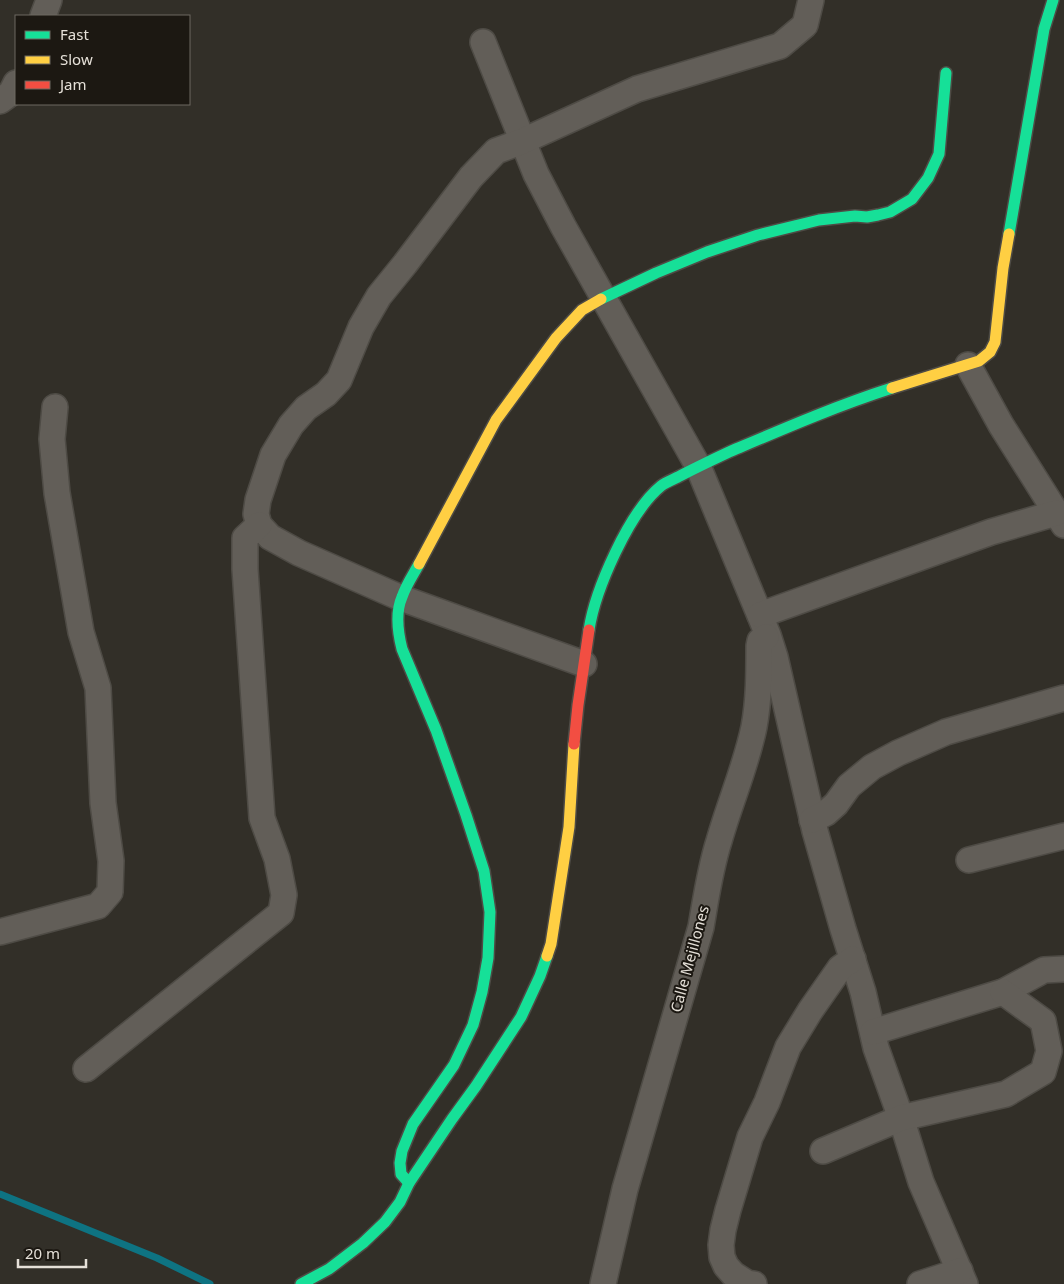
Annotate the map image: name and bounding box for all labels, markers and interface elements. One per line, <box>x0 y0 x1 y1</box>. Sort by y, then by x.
legend <box>15 15 190 105</box>
text: Fast <box>60 24 89 44</box>
text: Slow <box>60 49 93 69</box>
text: Jam <box>58 74 87 94</box>
street label: Calle Mejillones <box>665 903 713 1014</box>
scale bar <box>18 1236 85 1268</box>
text: 20 m <box>25 1243 60 1263</box>

